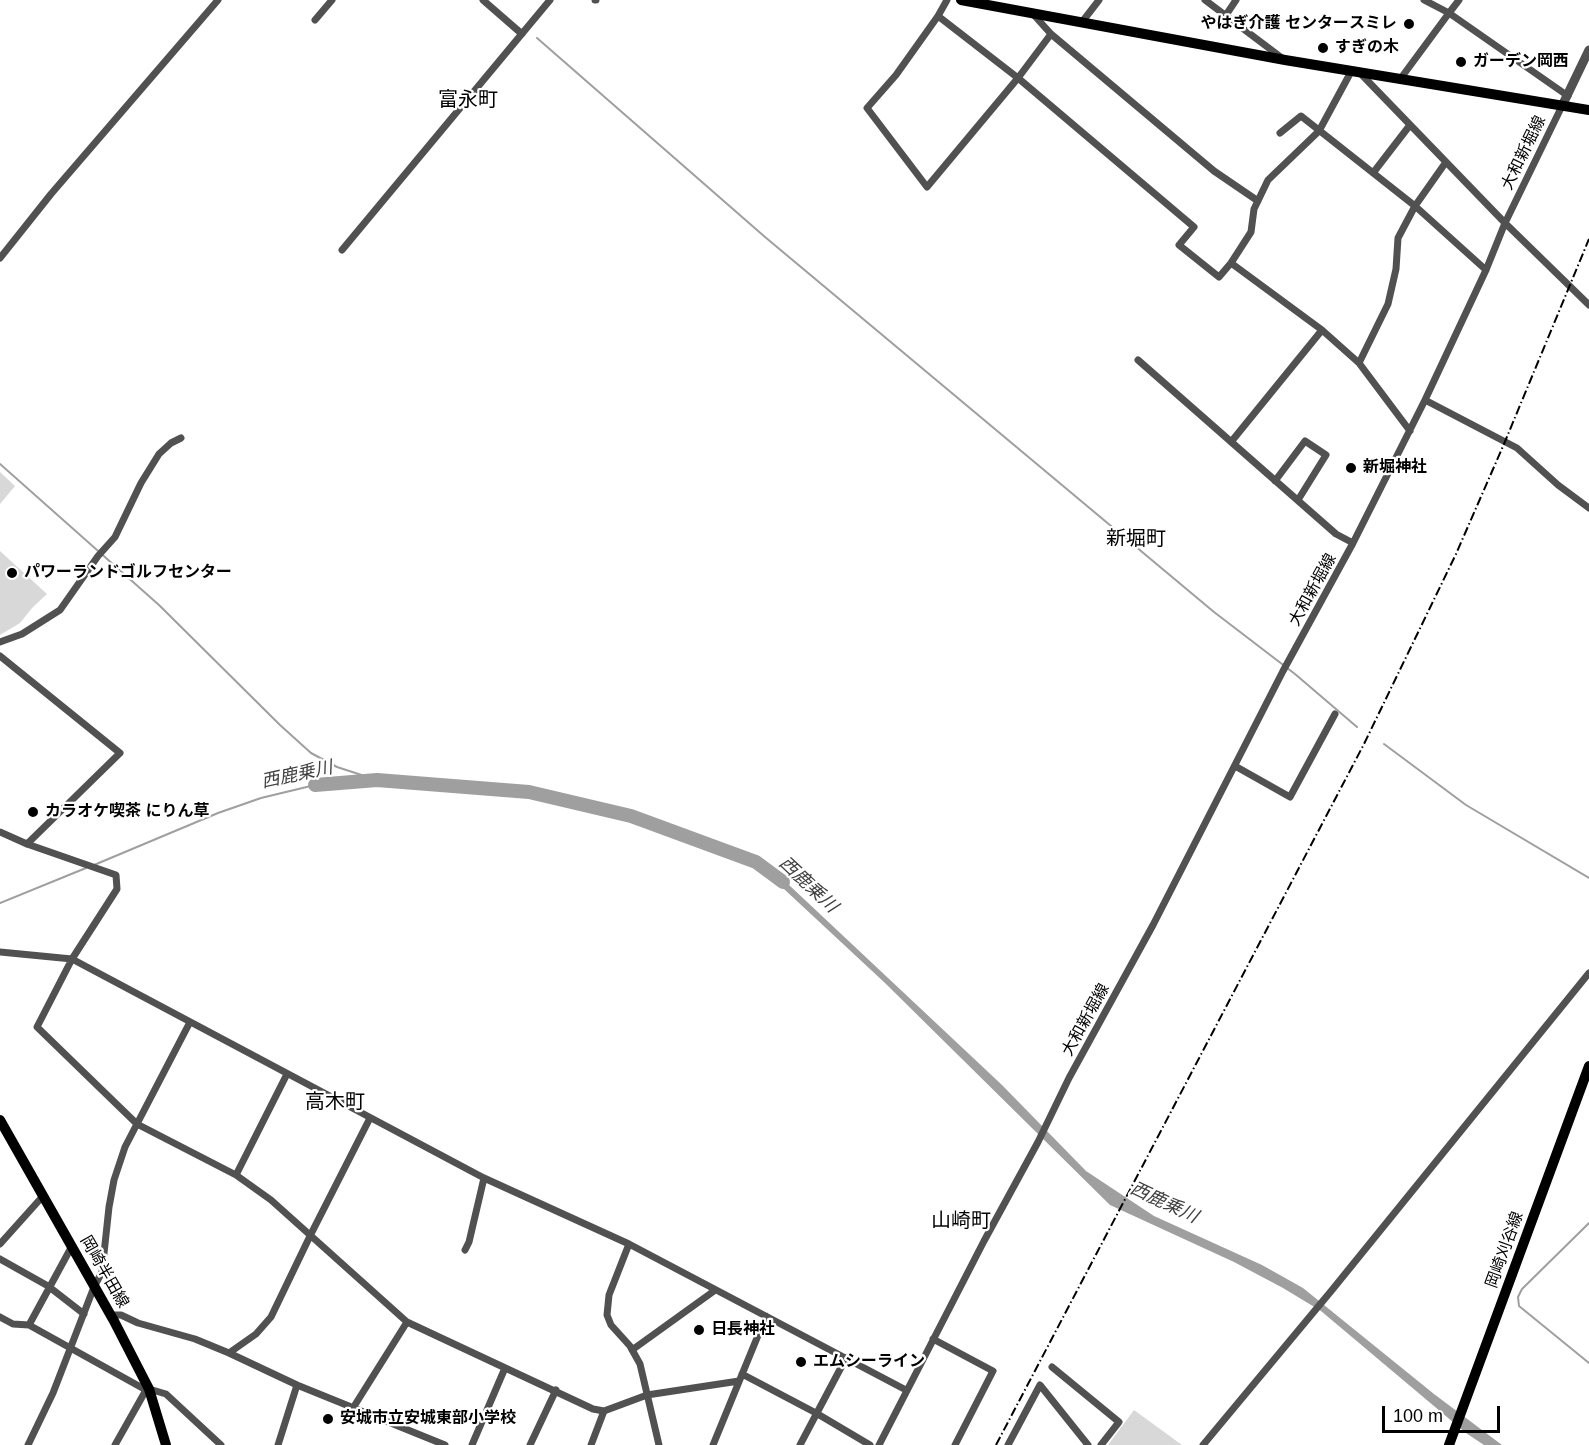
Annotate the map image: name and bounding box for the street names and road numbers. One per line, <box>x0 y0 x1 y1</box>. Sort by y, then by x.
street label: 大和新堀線 <box>1498 113 1550 193</box>
street label: 大和新堀線 <box>1285 550 1341 630</box>
street label: 大和新堀線 <box>1058 980 1114 1060</box>
street label: 岡崎刈谷線 <box>1482 1209 1528 1291</box>
street label: 岡崎半田線 <box>76 1233 132 1311</box>

